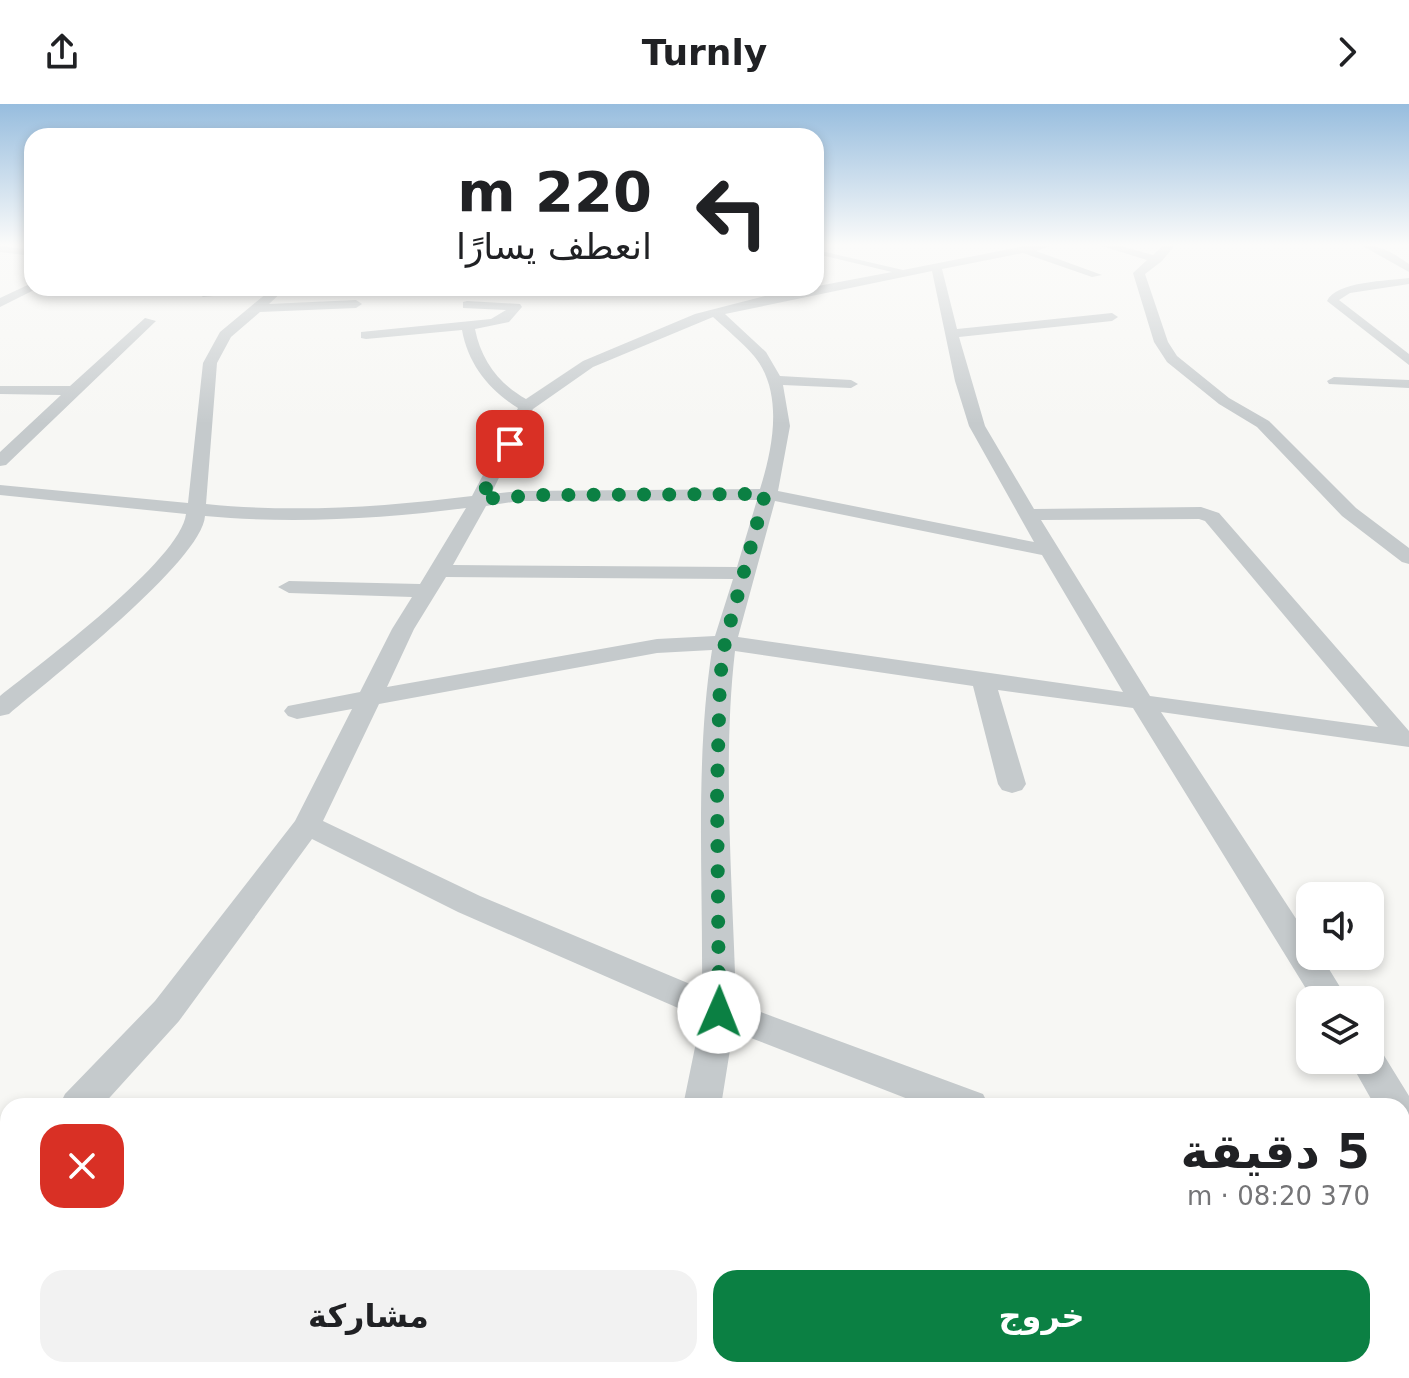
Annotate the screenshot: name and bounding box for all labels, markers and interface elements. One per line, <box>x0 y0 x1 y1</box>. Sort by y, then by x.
icon: share <box>40 30 84 74</box>
icon: forward <box>1325 30 1369 74</box>
text: Turnly <box>642 32 767 73</box>
text: 220 m <box>457 159 652 224</box>
icon: left <box>680 160 784 264</box>
text: انعطف يسارًا <box>456 226 652 267</box>
pin <box>476 410 544 478</box>
icon: arrive <box>488 422 532 466</box>
map controls <box>1296 882 1384 1074</box>
button: sound <box>1296 882 1384 970</box>
position arrow <box>677 970 761 1054</box>
button: layers <box>1296 986 1384 1074</box>
text: 5 دقيقة <box>1181 1123 1370 1179</box>
button: close <box>40 1124 124 1208</box>
text: 370 m · 08:20 <box>1187 1181 1370 1211</box>
button: مشاركة <box>40 1270 697 1362</box>
button: خروج <box>713 1270 1370 1362</box>

